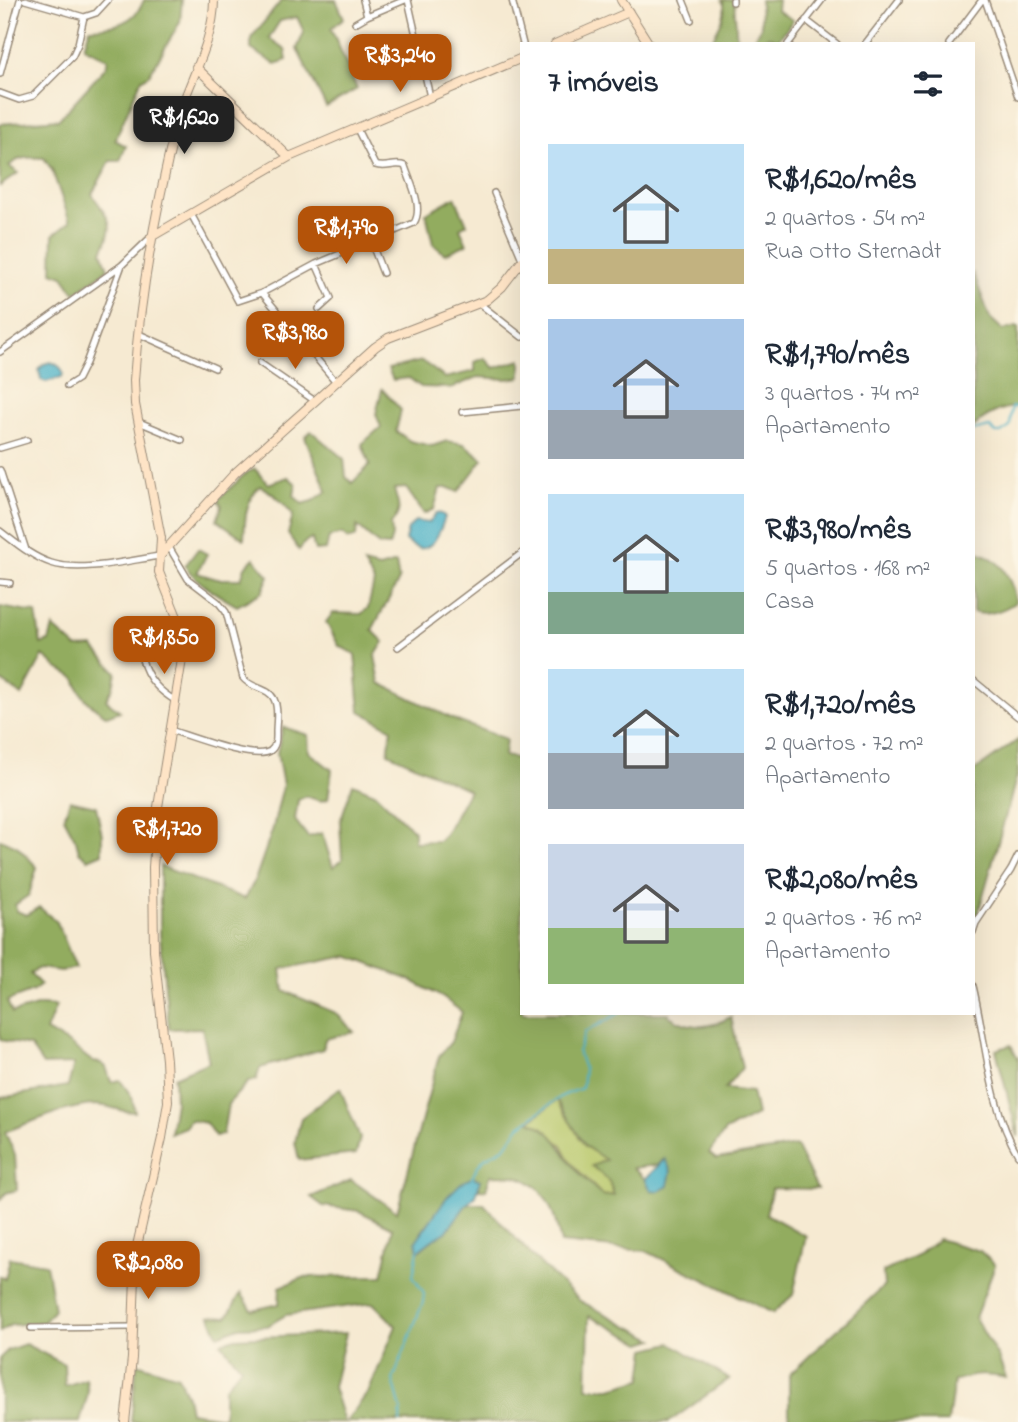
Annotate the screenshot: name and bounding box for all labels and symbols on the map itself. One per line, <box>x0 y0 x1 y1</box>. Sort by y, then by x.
pin: R$3,240 <box>335 34 465 94</box>
pin: R$1,620 <box>119 96 249 156</box>
pin: R$1,790 <box>281 206 411 266</box>
pin: R$3,980 <box>230 312 360 371</box>
pin: R$1,850 <box>99 616 229 676</box>
pin: R$1,720 <box>102 808 232 867</box>
pin: R$2,080 <box>83 1242 213 1301</box>

